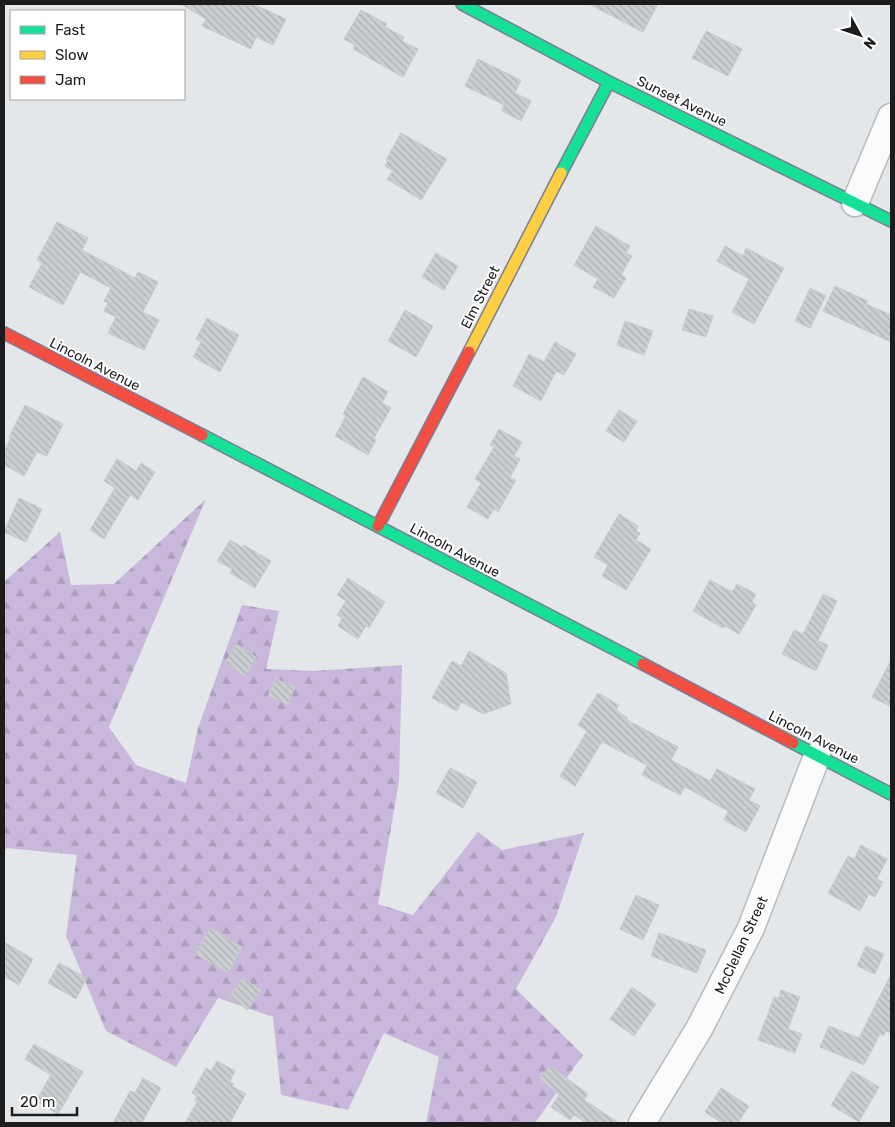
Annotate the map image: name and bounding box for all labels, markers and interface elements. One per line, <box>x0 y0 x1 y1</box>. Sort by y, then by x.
legend <box>10 10 185 100</box>
north arrow <box>835 10 885 60</box>
text: Fast <box>55 21 85 39</box>
text: N <box>860 34 879 52</box>
text: Slow <box>55 46 88 64</box>
text: Jam <box>55 71 86 89</box>
street label: Sunset Avenue <box>634 72 730 131</box>
street label: Elm Street <box>457 263 504 331</box>
street label: Lincoln Avenue <box>47 334 143 395</box>
street label: Lincoln Avenue <box>407 520 503 581</box>
street label: Lincoln Avenue <box>766 707 862 768</box>
street label: McClellan Street <box>711 893 772 997</box>
scale bar <box>12 1084 78 1116</box>
text: 20 m <box>20 1093 55 1111</box>

